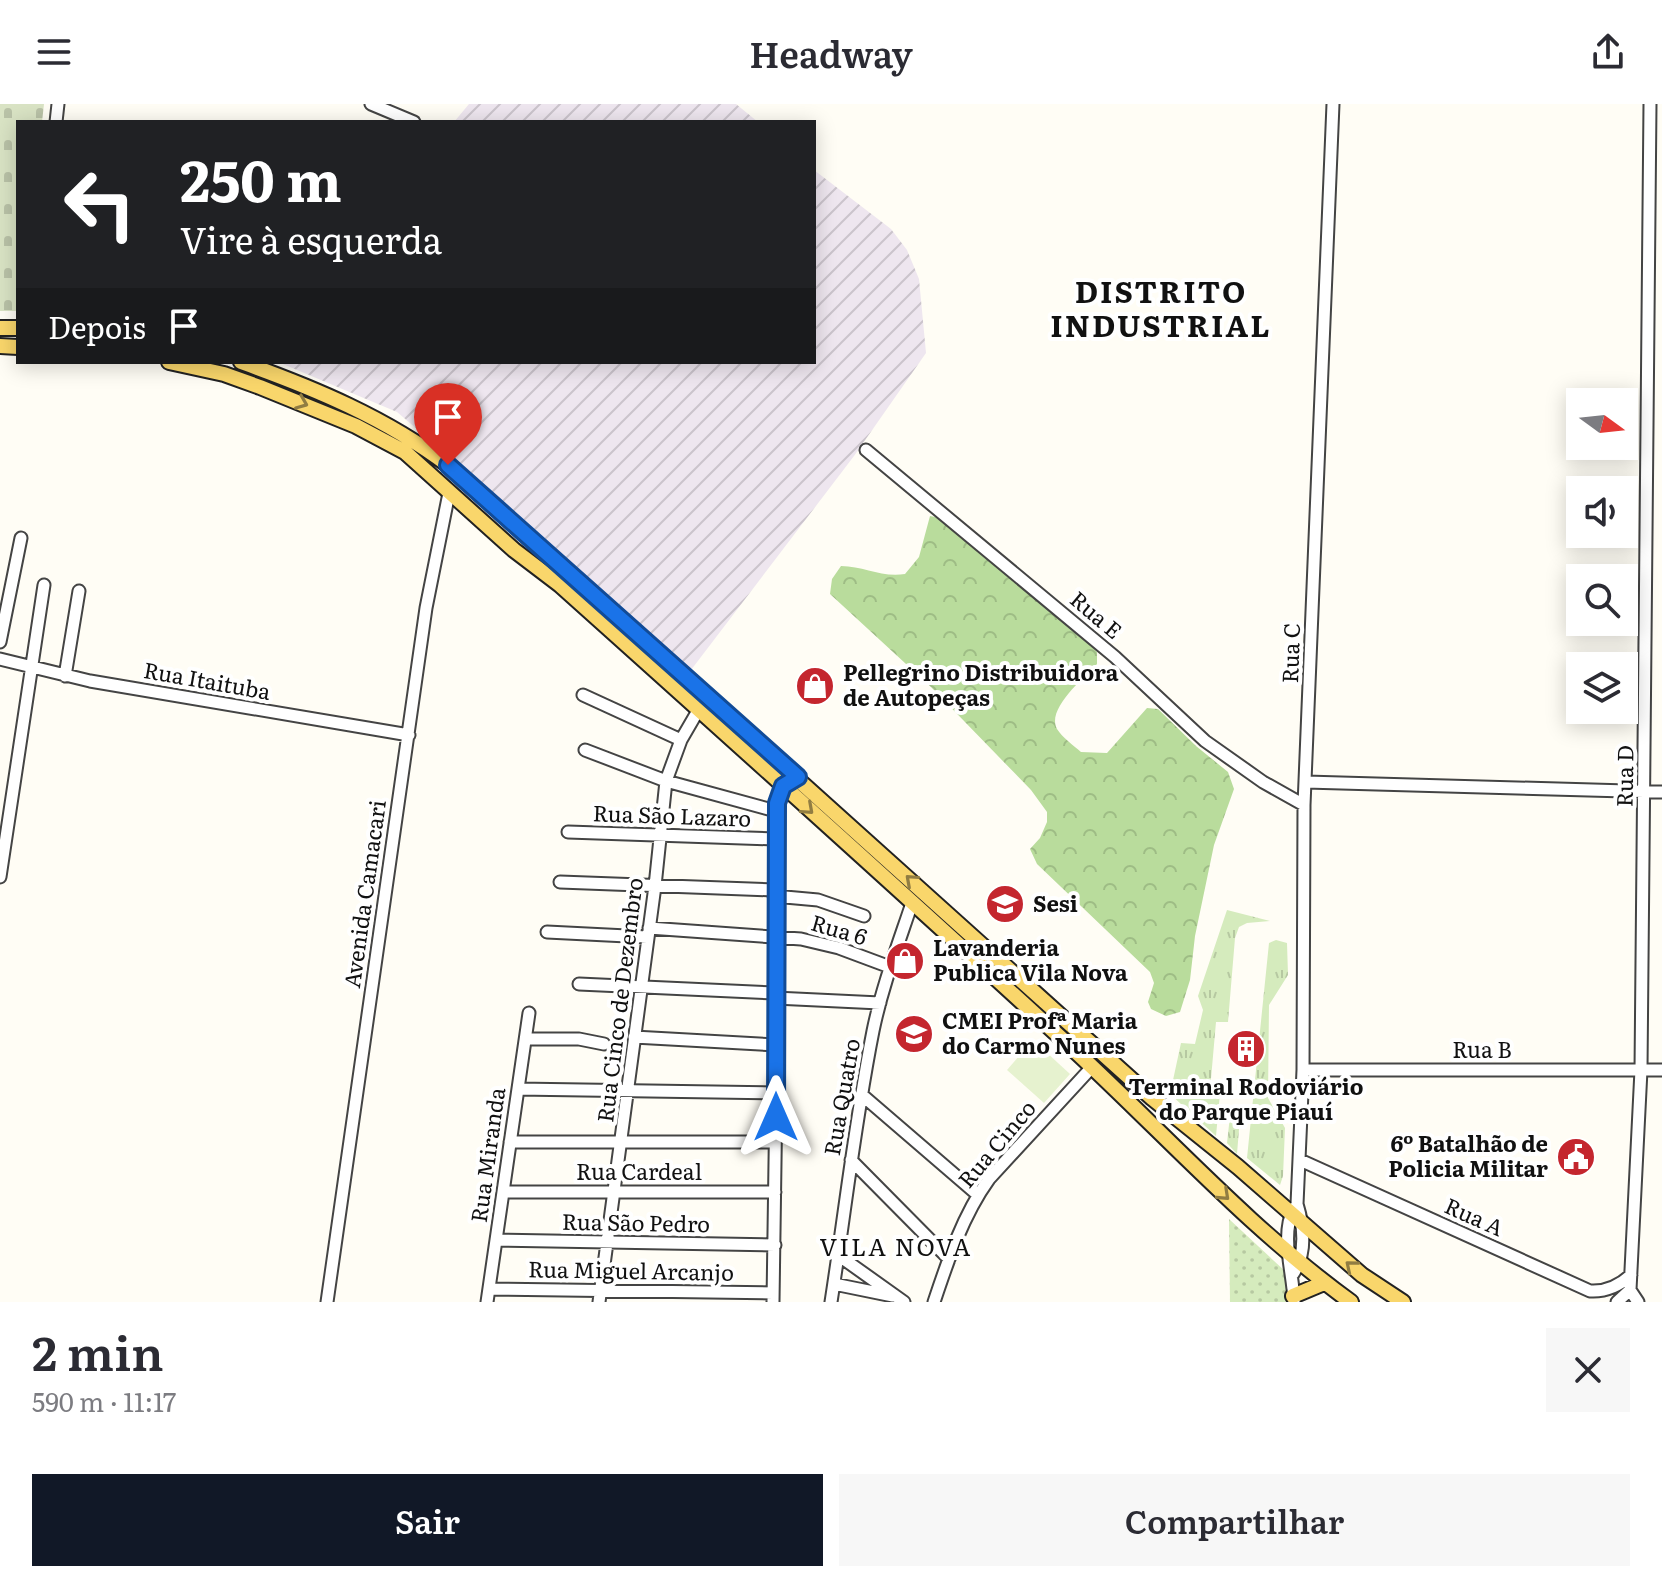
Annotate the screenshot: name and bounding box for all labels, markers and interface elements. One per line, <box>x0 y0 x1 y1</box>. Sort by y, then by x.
text: Headway <box>749 26 913 79</box>
icon: menu <box>32 30 76 74</box>
icon: share <box>1586 30 1630 74</box>
text: 250 m <box>180 136 342 219</box>
icon: left <box>48 152 152 256</box>
text: Vire à esquerda <box>180 212 442 265</box>
district label: DISTRITO INDUSTRIAL <box>1050 268 1272 346</box>
text: Depois <box>48 304 146 348</box>
icon: arrive <box>162 304 206 348</box>
pin <box>414 383 482 465</box>
north arrow <box>1566 388 1638 460</box>
map controls <box>1566 388 1638 724</box>
one-way arrow <box>294 394 308 410</box>
icon: arrive <box>426 395 470 439</box>
button: sound <box>1566 476 1638 548</box>
button: search <box>1566 564 1638 636</box>
street label: Rua E <box>1064 582 1130 646</box>
street label: Rua C <box>1272 622 1307 684</box>
street label: Rua Itaituba <box>141 652 273 707</box>
button: layers <box>1566 652 1638 724</box>
place label: Pellegrino Distribuidora de Autopeças <box>843 655 1119 713</box>
shop icon: Pellegrino Distribuidora de Autopeças <box>794 665 836 707</box>
street label: Rua D <box>1606 745 1641 807</box>
street label: Rua São Lazaro <box>592 795 752 834</box>
street label: Avenida Camacari <box>334 798 393 990</box>
one-way arrow <box>798 799 813 813</box>
street label: Rua Cinco de Dezembro <box>587 875 650 1124</box>
one-way arrow <box>905 875 920 890</box>
school or university icon: Sesi <box>984 883 1026 925</box>
place label: Sesi <box>1033 886 1078 919</box>
street label: Rua 6 <box>807 905 872 952</box>
place label: Lavanderia Publica Vila Nova <box>933 930 1128 988</box>
shop icon: Lavanderia Publica Vila Nova <box>884 940 926 982</box>
place label: CMEI Profª Maria do Carmo Nunes <box>942 1003 1138 1061</box>
school or university icon: CMEI Profª Maria do Carmo Nunes <box>893 1013 935 1055</box>
building icon: Terminal Rodoviário do Parque Piauí <box>1225 1028 1267 1070</box>
street label: Rua B <box>1452 1032 1512 1065</box>
street label: Rua Quatro <box>814 1036 867 1158</box>
place label: Terminal Rodoviário do Parque Piauí <box>1129 1069 1363 1127</box>
position arrow <box>734 1075 818 1159</box>
street label: Rua Miranda <box>461 1085 512 1224</box>
street label: Rua Cinco <box>949 1092 1043 1194</box>
place label: 6º Batalhão de Policia Militar <box>1388 1126 1548 1184</box>
public building icon: 6º Batalhão de Policia Militar <box>1555 1136 1597 1178</box>
street label: Rua Cardeal <box>576 1154 702 1187</box>
one-way arrow <box>1215 1185 1229 1200</box>
street label: Rua A <box>1440 1188 1509 1243</box>
street label: Rua São Pedro <box>562 1204 710 1239</box>
district label: VILA NOVA <box>820 1228 972 1263</box>
street label: Rua Miguel Arcanjo <box>528 1251 734 1288</box>
one-way arrow <box>1346 1261 1361 1276</box>
text: 2 min <box>32 1315 164 1386</box>
button: close <box>1546 1328 1630 1412</box>
text: 590 m · 11:17 <box>32 1381 176 1420</box>
button: Sair <box>32 1474 823 1566</box>
button: Compartilhar <box>839 1474 1630 1566</box>

